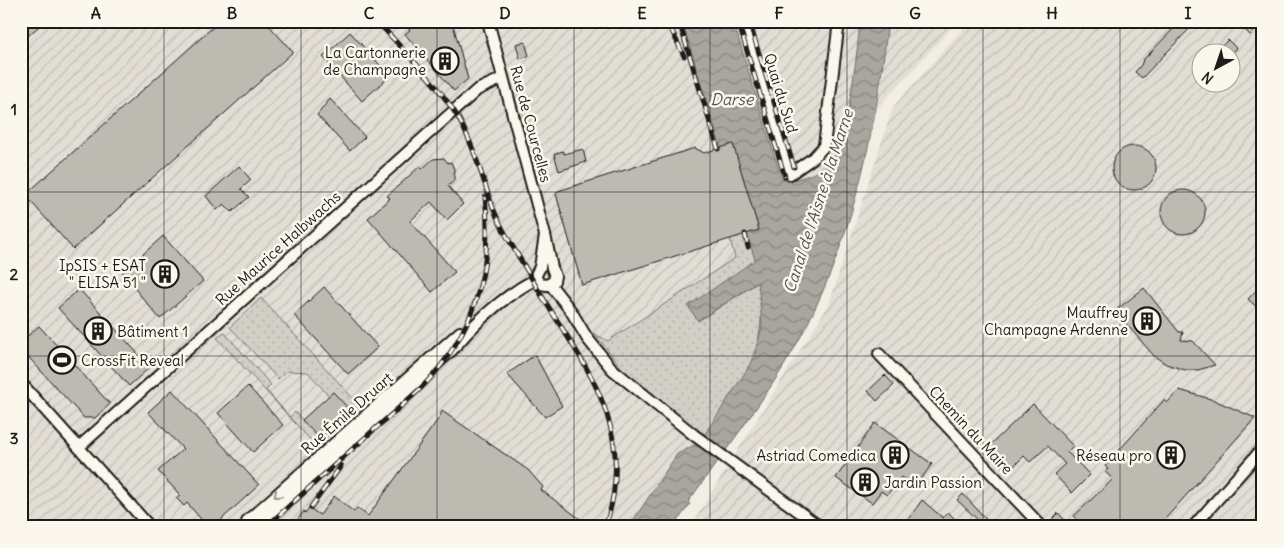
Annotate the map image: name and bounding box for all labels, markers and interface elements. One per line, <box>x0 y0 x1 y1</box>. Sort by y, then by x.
text: A <box>91 3 101 23</box>
text: B <box>227 3 238 23</box>
text: C <box>364 3 375 23</box>
text: D <box>499 3 511 23</box>
text: E <box>637 3 647 23</box>
text: F <box>774 3 784 23</box>
text: G <box>909 3 921 23</box>
text: H <box>1046 3 1058 23</box>
text: I <box>1185 3 1192 23</box>
north arrow <box>1192 42 1242 92</box>
place label: La Cartonnerie de Champagne <box>323 43 426 79</box>
building icon: La Cartonnerie de Champagne <box>430 46 460 76</box>
street label: Quai du Sud <box>760 51 802 135</box>
street label: Rue de Courcelles <box>506 64 556 185</box>
text: N <box>1198 68 1217 88</box>
water label: Darse <box>711 89 755 109</box>
text: 1 <box>11 99 17 119</box>
water label: Canal de l'Aisne à la Marne <box>779 105 858 295</box>
street label: Rue Maurice Halbwachs <box>211 187 345 309</box>
place label: IpSIS + ESAT " ELISA 51 " <box>59 256 146 292</box>
building icon: IpSIS + ESAT " ELISA 51 " <box>150 259 180 289</box>
text: 2 <box>10 264 19 284</box>
place label: Mauffrey Champagne Ardenne <box>984 303 1128 339</box>
building icon: Mauffrey Champagne Ardenne <box>1132 306 1162 336</box>
building icon: Bâtiment 1 <box>83 316 113 346</box>
place label: Bâtiment 1 <box>117 322 188 341</box>
sports icon: CrossFit Reveal <box>47 345 77 375</box>
place label: CrossFit Reveal <box>81 351 184 370</box>
street label: Rue Émile Druart <box>297 368 397 458</box>
street label: Chemin du Maire <box>925 382 1017 478</box>
text: 3 <box>9 428 19 448</box>
building icon: Astriad Comedica <box>880 440 910 470</box>
building icon: Réseau pro <box>1156 440 1186 470</box>
place label: Astriad Comedica <box>756 446 876 465</box>
place label: Réseau pro <box>1076 446 1152 465</box>
building icon: Jardin Passion <box>850 467 880 497</box>
place label: Jardin Passion <box>884 473 982 492</box>
one-way arrow <box>273 489 282 498</box>

